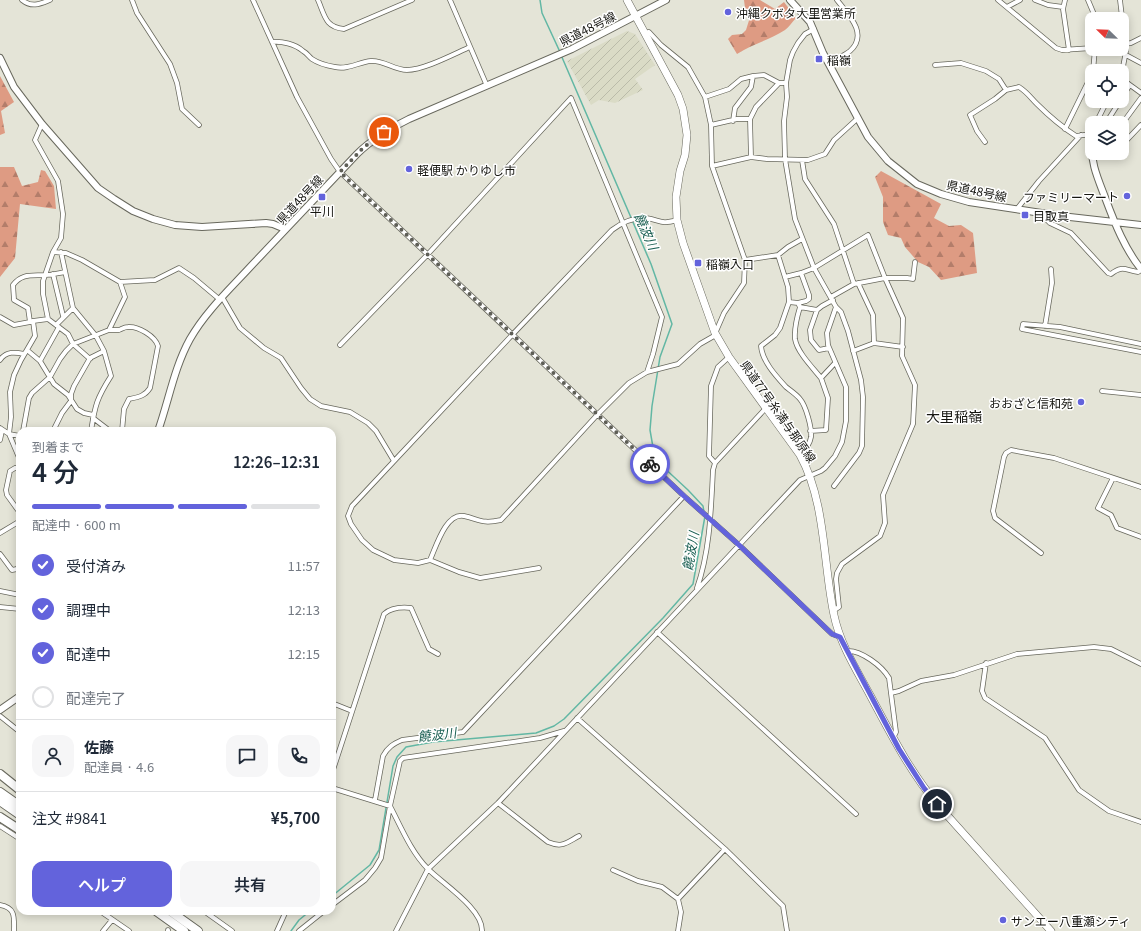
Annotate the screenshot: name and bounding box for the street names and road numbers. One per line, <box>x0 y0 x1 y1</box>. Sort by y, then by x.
street label: 県道48号線 <box>556 7 618 49</box>
street label: 県道48号線 <box>272 171 326 227</box>
street label: 県道48号線 <box>945 175 1009 205</box>
street label: 県道77号糸満与那原線 <box>737 356 821 466</box>

